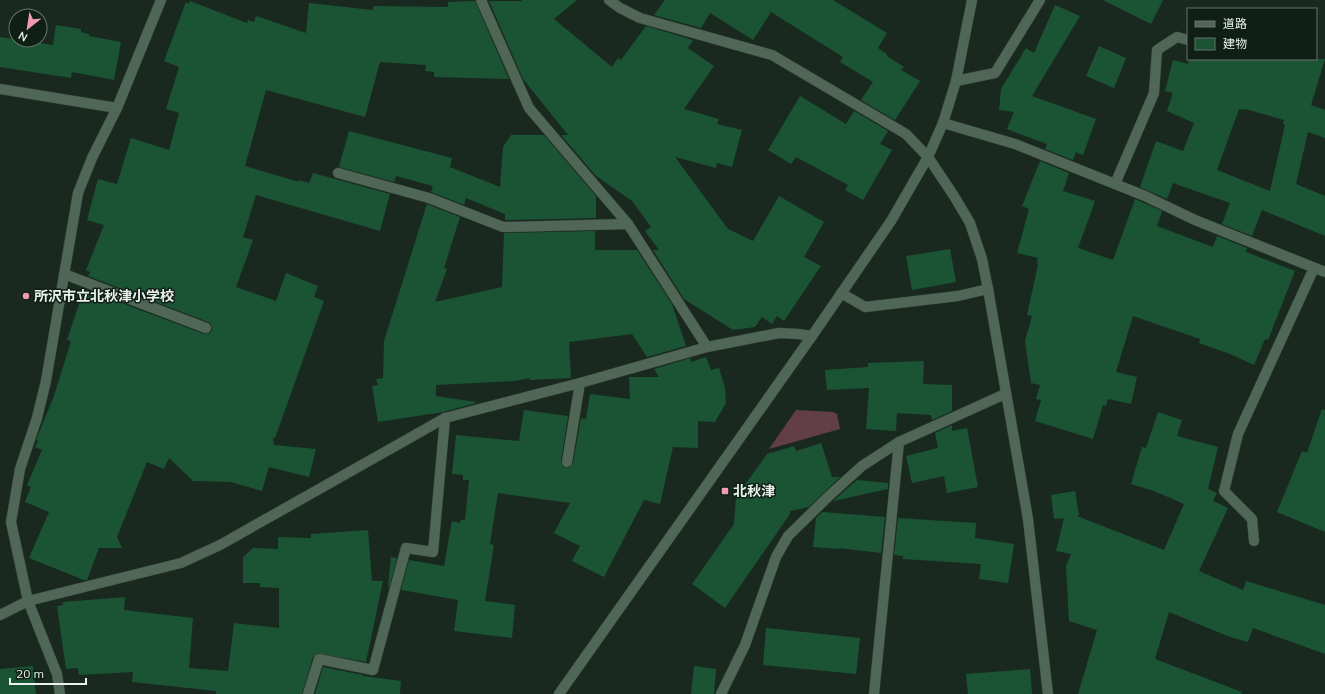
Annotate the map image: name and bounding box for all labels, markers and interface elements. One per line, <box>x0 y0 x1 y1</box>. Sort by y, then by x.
north arrow <box>8 8 48 48</box>
legend <box>1187 8 1317 60</box>
text: 道路 <box>1223 16 1247 31</box>
text: N <box>16 29 30 45</box>
text: 建物 <box>1223 36 1247 51</box>
place label: 所沢市立北秋津小学校 <box>34 287 174 305</box>
marker: 所沢市立北秋津小学校 <box>21 291 31 301</box>
place label: 北秋津 <box>733 482 775 500</box>
marker: 北秋津 <box>720 486 730 496</box>
scale bar <box>10 660 86 686</box>
text: 20 m <box>16 666 44 681</box>

